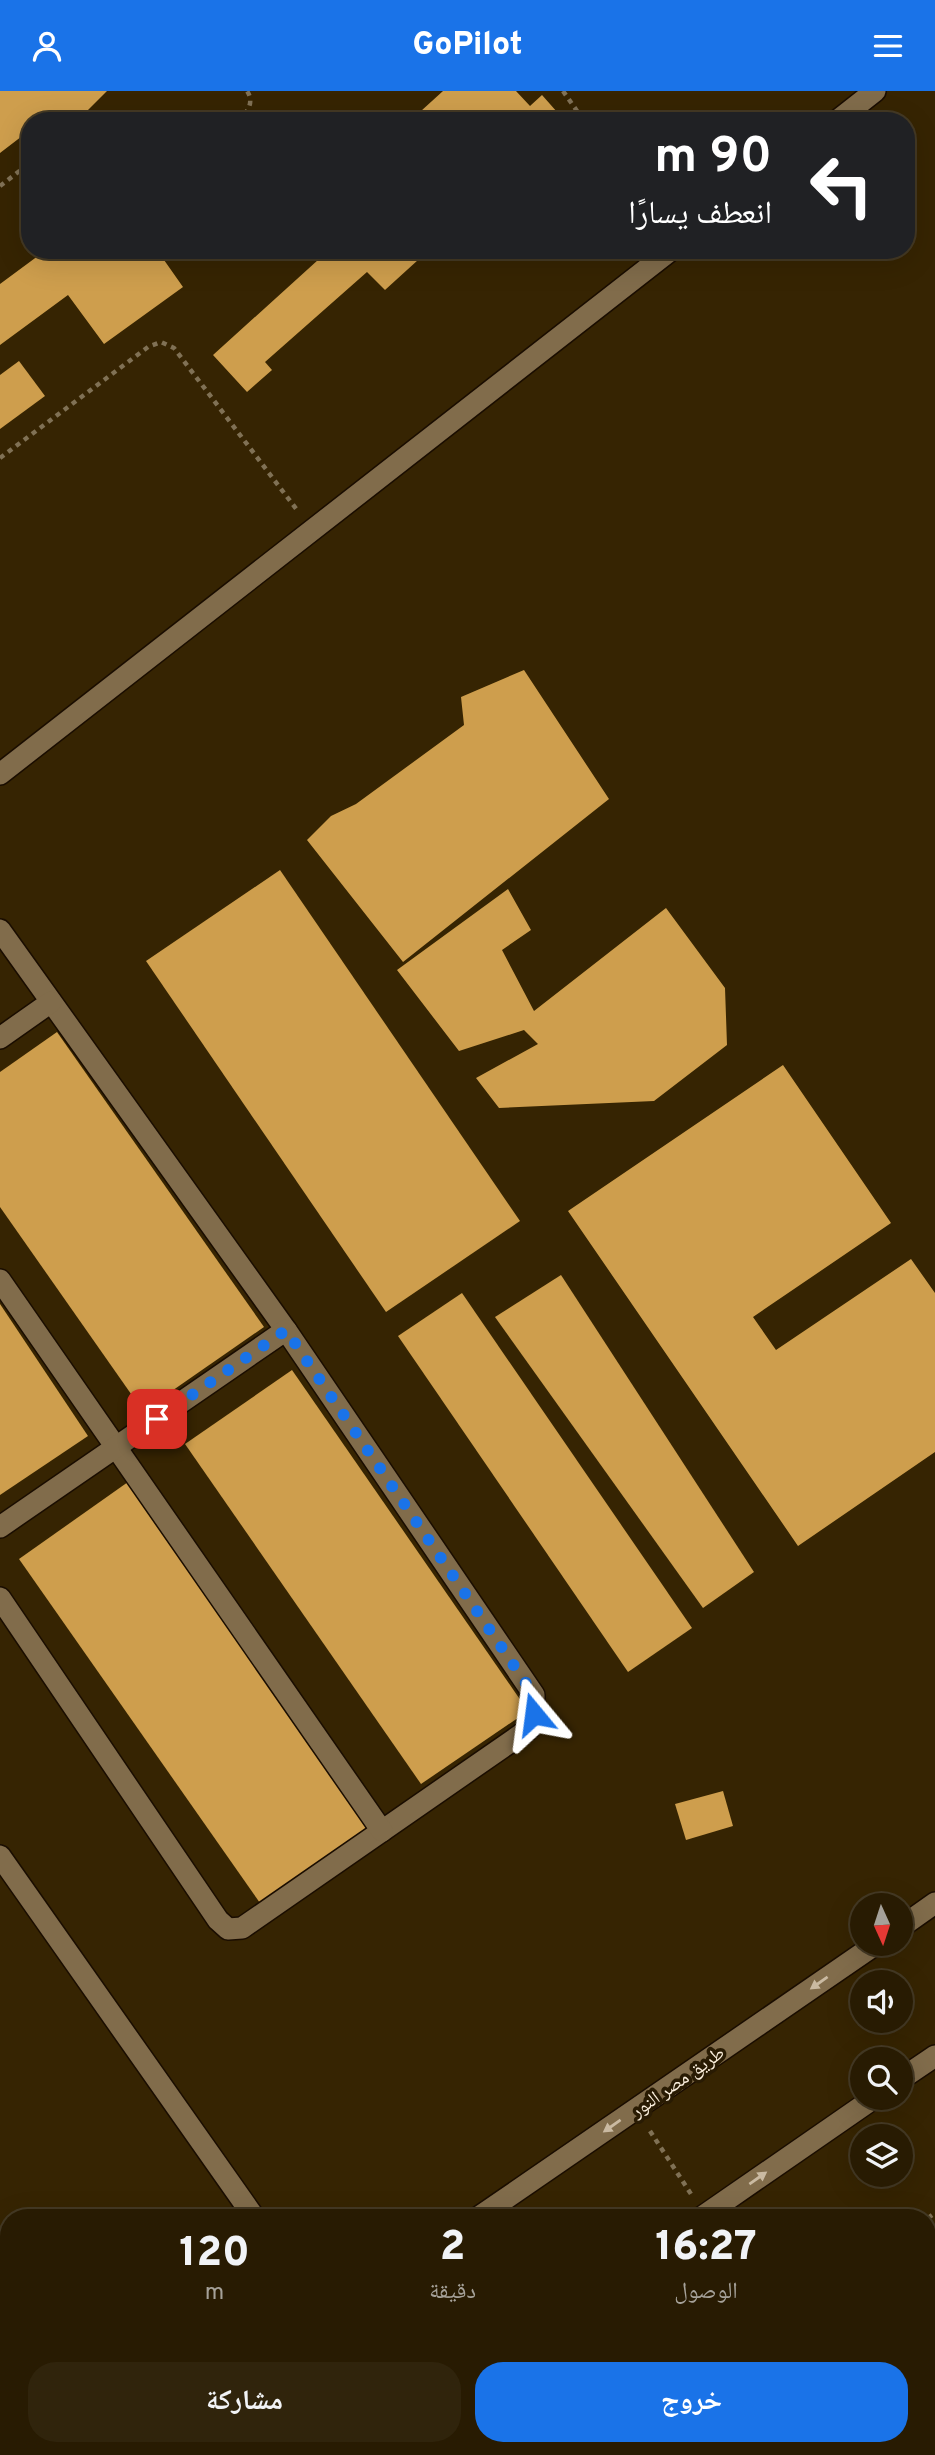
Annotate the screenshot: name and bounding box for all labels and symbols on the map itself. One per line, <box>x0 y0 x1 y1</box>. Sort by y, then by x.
pin <box>127 1389 187 1449</box>
position arrow <box>497 1677 571 1751</box>
north arrow <box>850 1893 914 1957</box>
one-way arrow <box>810 1976 828 1990</box>
street label: طريق مصر النور <box>626 2041 730 2124</box>
one-way arrow <box>603 2119 621 2133</box>
one-way arrow <box>749 2171 767 2185</box>

